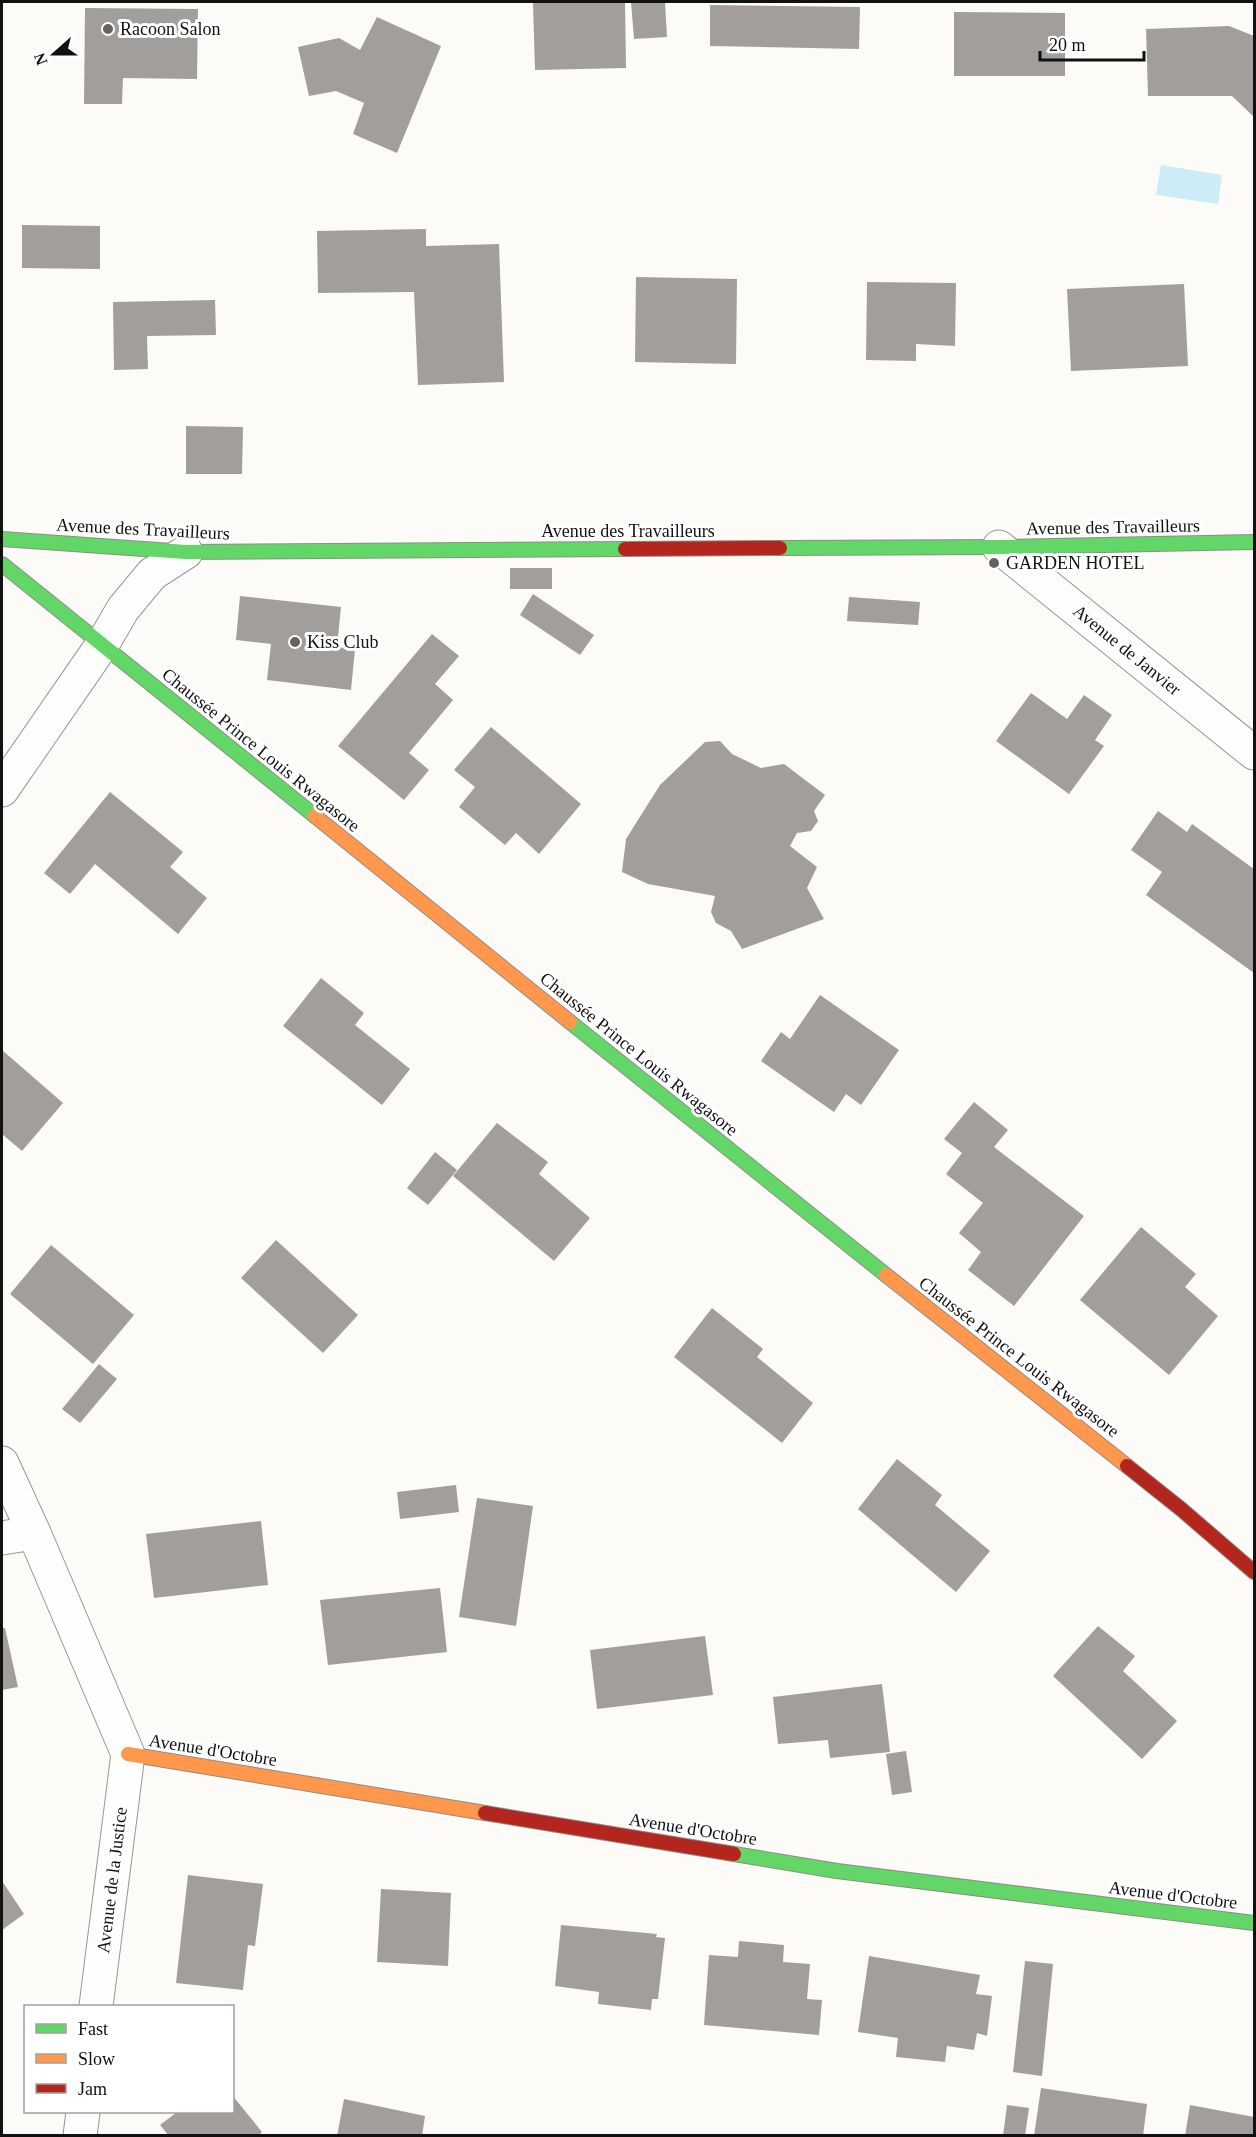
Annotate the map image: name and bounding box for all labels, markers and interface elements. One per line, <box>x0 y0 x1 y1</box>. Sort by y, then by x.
place label: Racoon Salon <box>120 19 221 39</box>
marker: Racoon Salon <box>101 22 115 36</box>
north arrow <box>24 24 84 84</box>
scale bar <box>1040 24 1144 62</box>
text: 20 m <box>1049 35 1086 55</box>
text: N <box>30 50 50 68</box>
street label: Avenue des Travailleurs <box>56 514 230 544</box>
street label: Avenue des Travailleurs <box>1026 515 1200 539</box>
street label: Avenue des Travailleurs <box>541 521 715 541</box>
place label: GARDEN HOTEL <box>1006 553 1144 573</box>
marker: GARDEN HOTEL <box>987 556 1001 570</box>
street label: Avenue de Janvier <box>1069 601 1185 700</box>
place label: Kiss Club <box>307 632 379 652</box>
marker: Kiss Club <box>288 635 302 649</box>
street label: Chaussée Prince Louis Rwagasore <box>158 664 364 836</box>
street label: Chaussée Prince Louis Rwagasore <box>536 968 742 1140</box>
street label: Chaussée Prince Louis Rwagasore <box>915 1273 1123 1441</box>
street label: Avenue d'Octobre <box>148 1730 278 1770</box>
street label: Avenue de la Justice <box>93 1806 131 1954</box>
street label: Avenue d'Octobre <box>628 1809 758 1849</box>
street label: Avenue d'Octobre <box>1108 1877 1238 1913</box>
legend <box>24 2005 234 2113</box>
text: Fast <box>78 2019 108 2039</box>
text: Slow <box>78 2049 115 2069</box>
text: Jam <box>78 2079 107 2099</box>

